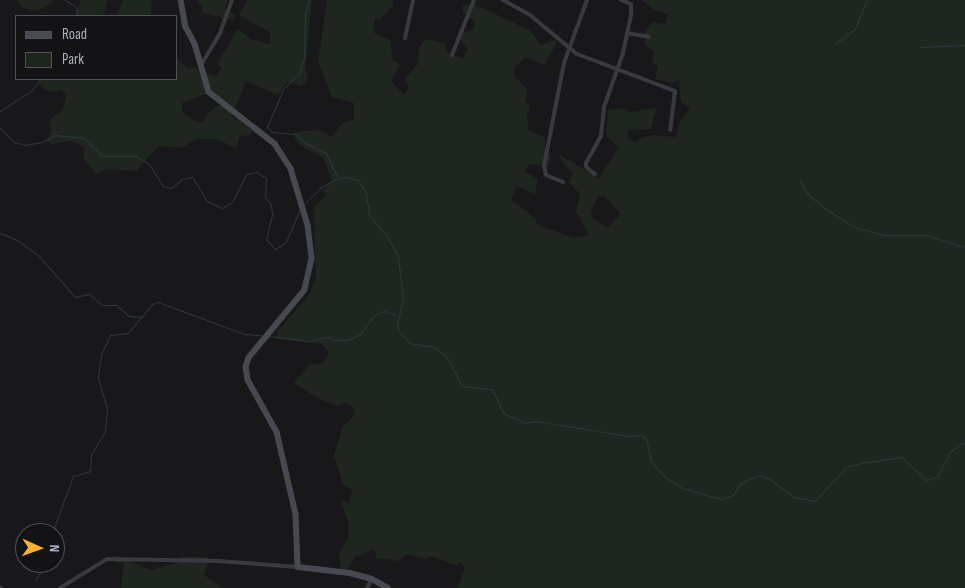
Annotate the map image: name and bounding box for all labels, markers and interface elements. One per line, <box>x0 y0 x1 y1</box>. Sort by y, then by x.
legend <box>15 15 178 80</box>
text: Road <box>62 25 87 44</box>
text: Park <box>62 50 84 69</box>
north arrow <box>15 523 65 573</box>
text: N <box>46 544 63 553</box>

